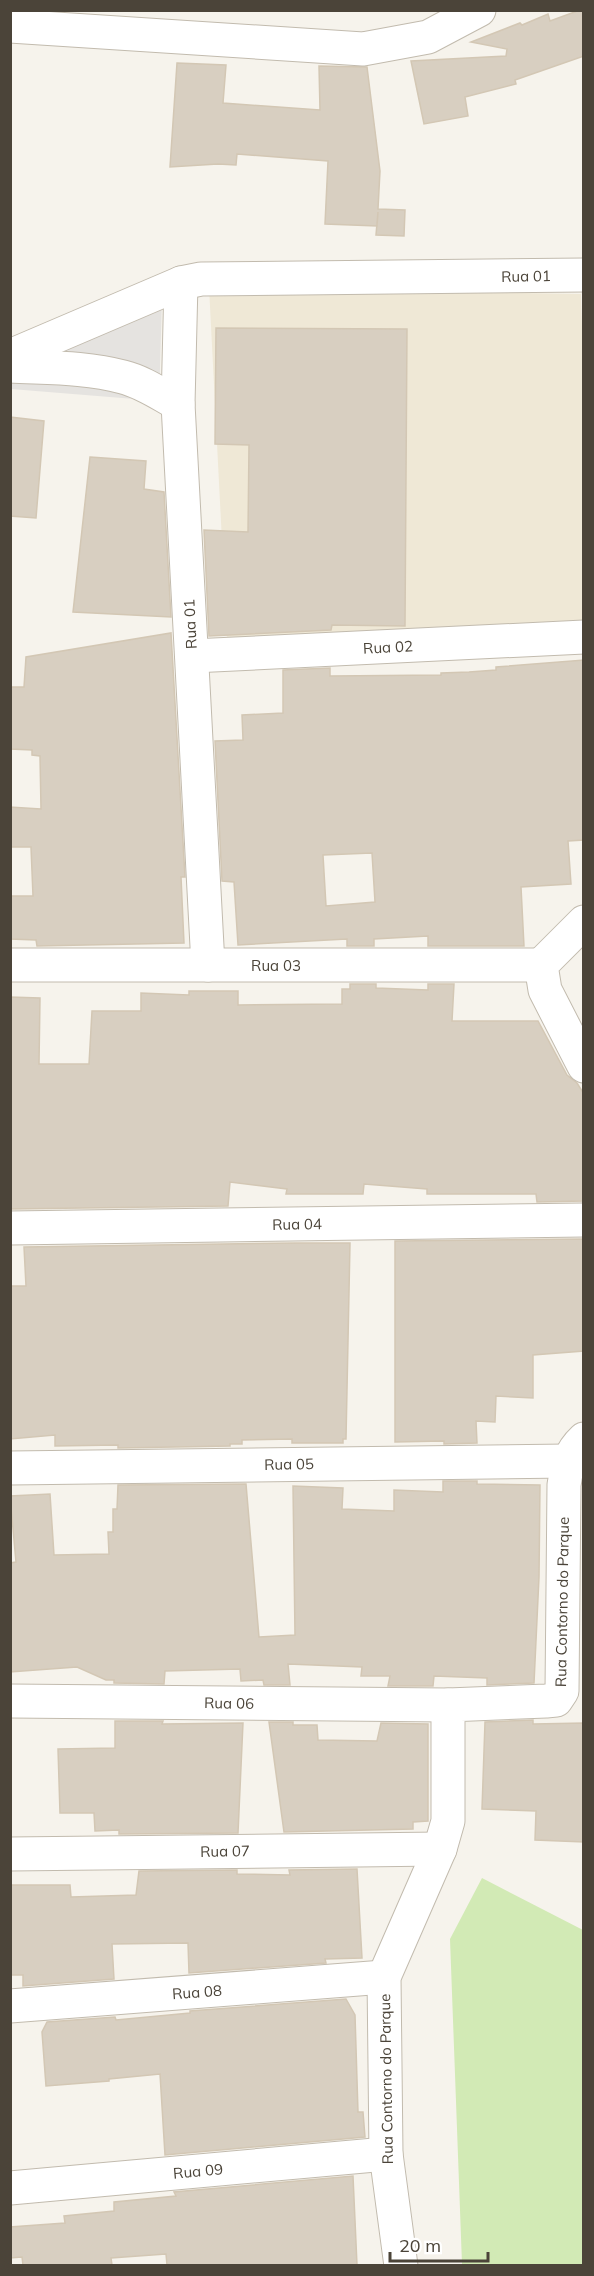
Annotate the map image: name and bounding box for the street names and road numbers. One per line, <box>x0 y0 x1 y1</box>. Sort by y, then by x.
street label: Rua 01 <box>501 266 551 286</box>
street label: Rua 01 <box>179 599 201 649</box>
street label: Rua 02 <box>363 636 413 658</box>
street label: Rua 03 <box>251 956 301 975</box>
street label: Rua 04 <box>272 1214 322 1234</box>
street label: Rua 05 <box>264 1454 314 1474</box>
street label: Rua Contorno do Parque <box>551 1517 573 1687</box>
street label: Rua 06 <box>204 1693 254 1713</box>
street label: Rua 07 <box>200 1841 250 1861</box>
street label: Rua 08 <box>171 1981 223 2003</box>
street label: Rua Contorno do Parque <box>375 1994 397 2164</box>
street label: Rua 09 <box>172 2159 224 2183</box>

